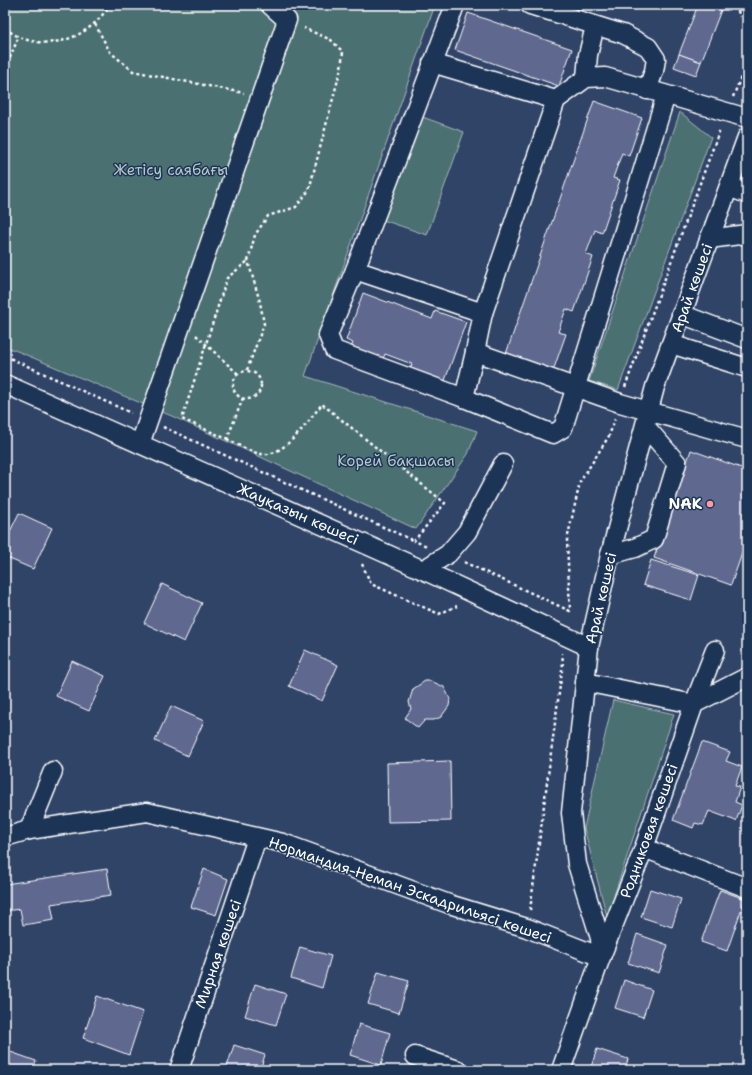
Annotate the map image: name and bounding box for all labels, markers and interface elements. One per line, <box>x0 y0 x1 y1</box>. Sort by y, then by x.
park label: Жетісу саябағы <box>114 160 228 180</box>
street label: Арай көшесі <box>667 241 717 335</box>
park label: Корей бақшасы <box>337 451 455 471</box>
street label: Жауқазын көшесі <box>234 478 362 550</box>
place label: NAK <box>669 494 703 514</box>
marker: NAK <box>705 499 715 509</box>
street label: Арай көшесі <box>581 550 621 646</box>
street label: Родниковая көшесі <box>615 761 683 901</box>
street label: Нормандия-Неман Эскадрильясі көшесі <box>266 832 554 948</box>
street label: Мирная көшесі <box>190 897 246 1011</box>

